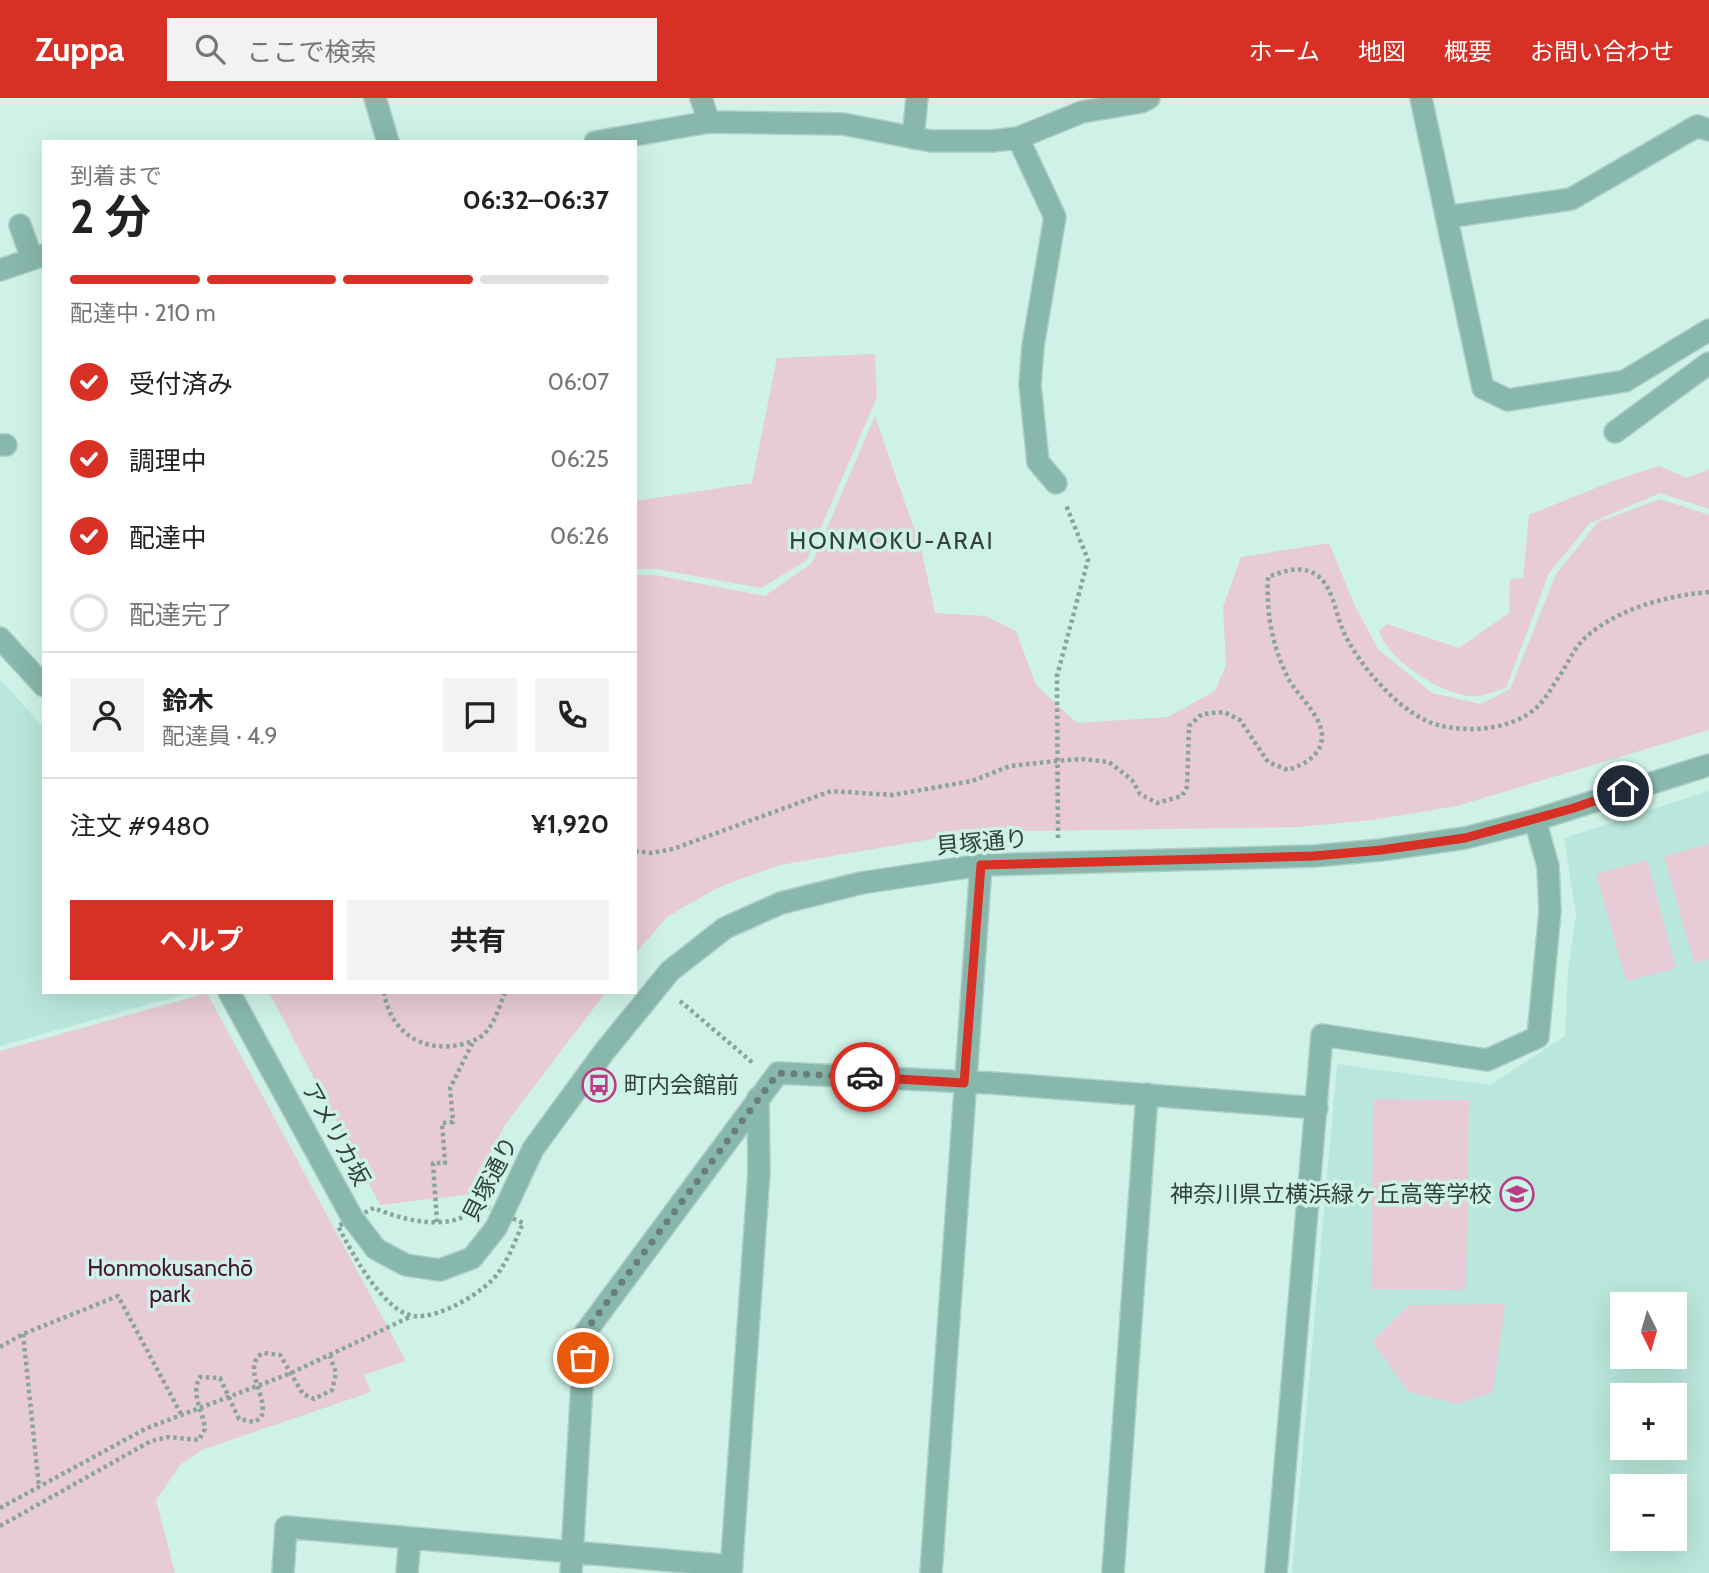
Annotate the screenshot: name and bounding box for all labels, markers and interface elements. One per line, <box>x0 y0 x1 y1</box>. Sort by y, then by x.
search box <box>167 18 657 81</box>
text: Zuppa <box>35 29 125 69</box>
icon: search <box>191 30 229 68</box>
text: ここで検索 <box>247 36 377 68</box>
text: ホーム <box>1249 37 1320 66</box>
text: 地図 <box>1358 37 1406 66</box>
text: 概要 <box>1444 37 1492 66</box>
text: お問い合わせ <box>1530 37 1674 66</box>
text: 到着まで <box>70 162 162 190</box>
text: 06:32–06:37 <box>462 184 609 216</box>
text: 2 分 <box>70 189 151 245</box>
text: 配達中 · 210 m <box>70 299 216 327</box>
icon: check <box>70 363 108 401</box>
text: 受付済み <box>129 368 233 400</box>
text: 06:07 <box>548 368 609 396</box>
icon: check <box>70 440 108 478</box>
text: 調理中 <box>129 445 207 477</box>
text: 06:25 <box>551 445 609 473</box>
icon: check <box>70 517 108 555</box>
text: 配達中 <box>129 522 207 554</box>
text: 06:26 <box>550 522 609 550</box>
district label: HONMOKU-ARAI <box>789 526 995 555</box>
text: 配達完了 <box>129 599 233 631</box>
button: person <box>70 678 144 752</box>
button: chat <box>443 678 517 752</box>
button: phone <box>535 678 609 752</box>
text: 鈴木 <box>162 685 214 717</box>
text: 配達員 · 4.9 <box>162 722 278 750</box>
pin <box>1593 761 1653 821</box>
icon: home <box>1604 772 1642 810</box>
text: ¥1,920 <box>531 808 609 840</box>
text: 注文 #9480 <box>70 810 210 842</box>
street label: 貝塚通り <box>935 824 1029 860</box>
button: ヘルプ <box>70 900 333 980</box>
button: 共有 <box>347 900 609 980</box>
courier <box>830 1042 900 1112</box>
icon: car <box>846 1058 884 1096</box>
bus stop icon: 町内会館前 <box>580 1066 618 1104</box>
place label: 町内会館前 <box>624 1071 739 1099</box>
street label: アメリカ坂 <box>296 1077 376 1191</box>
street label: 貝塚通り <box>457 1132 523 1226</box>
school or university icon: 神奈川県立横浜緑ヶ丘高等学校 <box>1498 1175 1536 1213</box>
place label: 神奈川県立横浜緑ヶ丘高等学校 <box>1170 1180 1492 1208</box>
park label: Honmokusanchō park <box>87 1254 253 1308</box>
north arrow <box>1610 1292 1687 1368</box>
map controls <box>1610 1292 1687 1551</box>
pin <box>553 1328 613 1388</box>
icon: bag <box>564 1339 602 1377</box>
button: + <box>1610 1383 1687 1460</box>
button: − <box>1610 1474 1687 1551</box>

